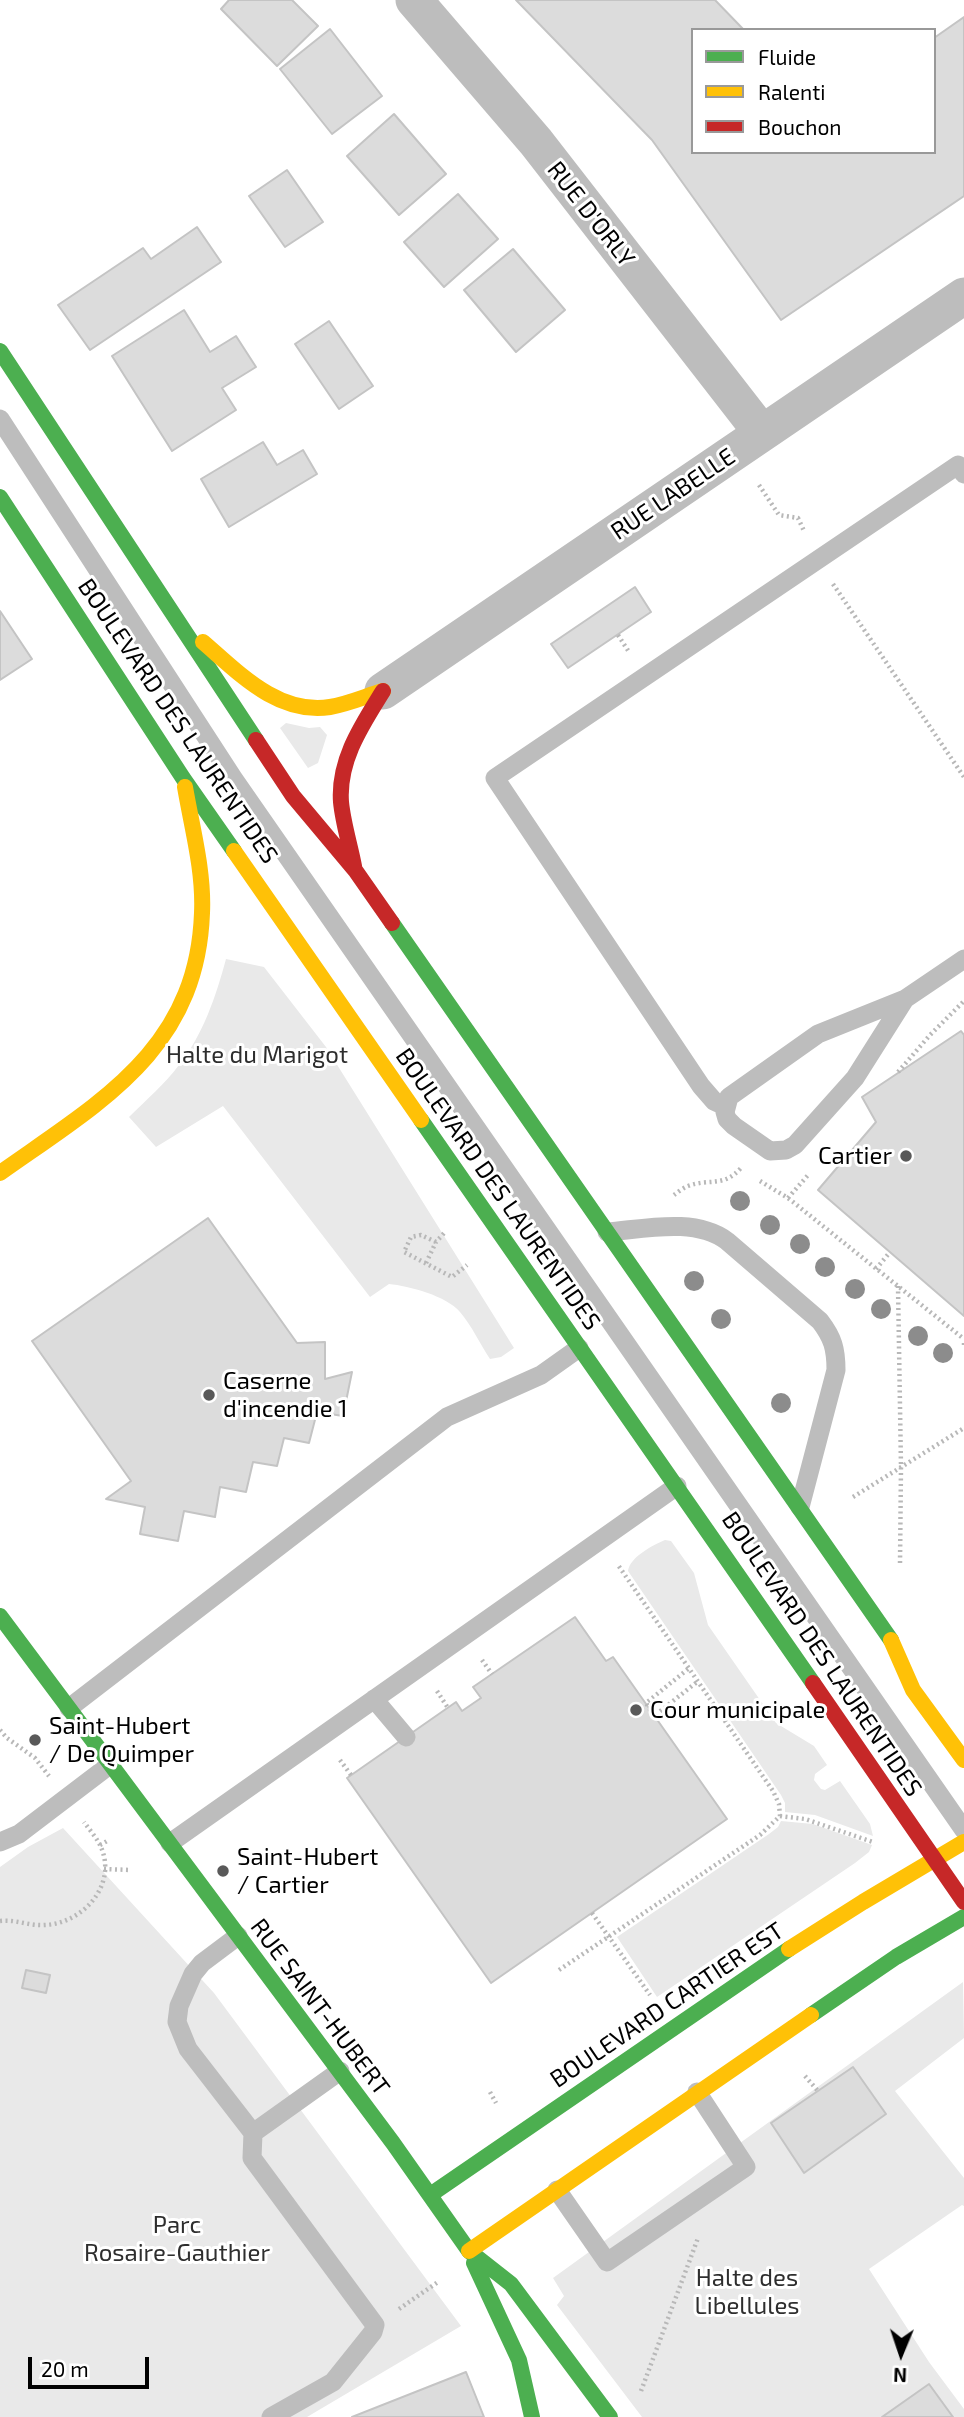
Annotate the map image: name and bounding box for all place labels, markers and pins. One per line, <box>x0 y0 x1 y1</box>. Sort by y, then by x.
place label: Cartier <box>818 1142 892 1170</box>
marker: Cartier <box>898 1148 914 1164</box>
place label: Caserne d'incendie 1 <box>223 1367 348 1423</box>
marker: Caserne d'incendie 1 <box>201 1387 217 1403</box>
place label: Cour municipale <box>650 1696 825 1724</box>
marker: Cour municipale <box>628 1702 644 1718</box>
place label: Saint-Hubert / De Quimper <box>49 1712 194 1768</box>
marker: Saint-Hubert / De Quimper <box>27 1732 43 1748</box>
place label: Saint-Hubert / Cartier <box>237 1843 378 1899</box>
marker: Saint-Hubert / Cartier <box>215 1863 231 1879</box>

